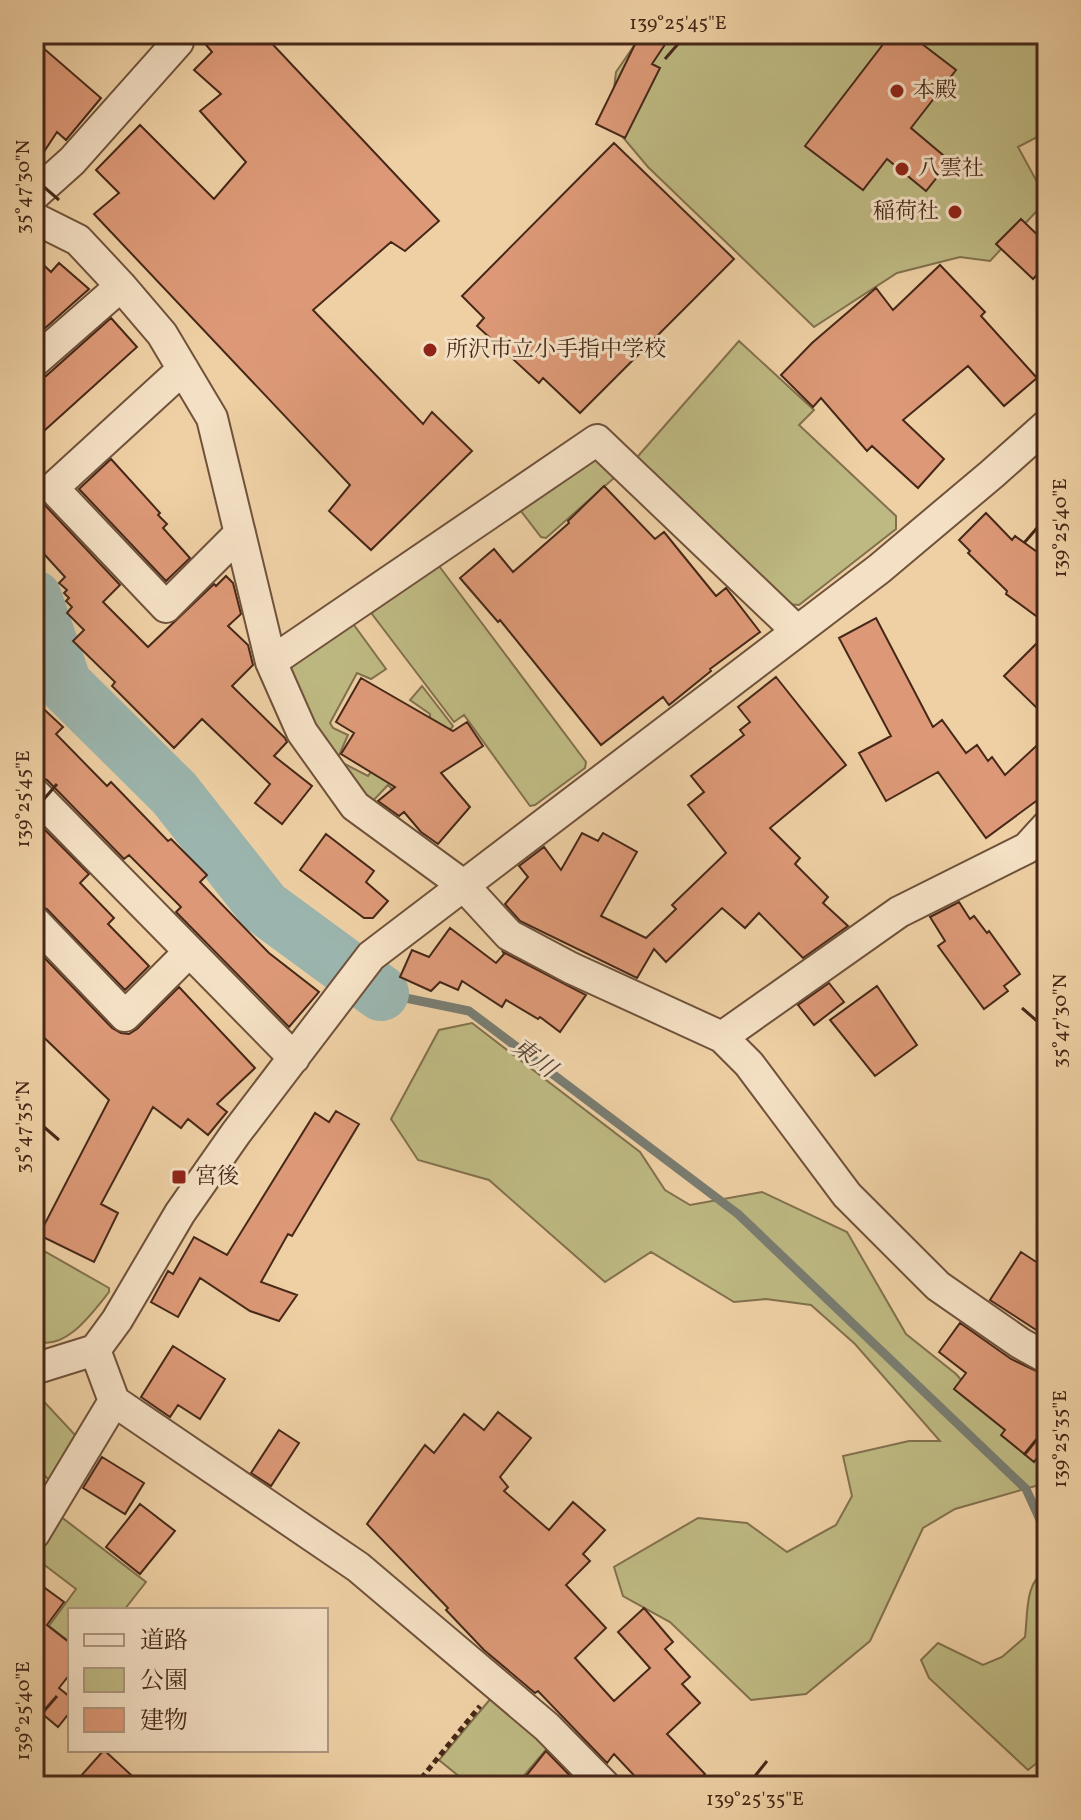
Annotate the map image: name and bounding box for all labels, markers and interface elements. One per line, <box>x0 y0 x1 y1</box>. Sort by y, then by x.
text: 139°25'45"E <box>629 10 727 38</box>
place label: 本殿 <box>913 76 957 107</box>
marker: 本殿 <box>888 82 906 100</box>
text: 35°47'30"N <box>10 140 38 234</box>
place label: 八雲社 <box>918 154 984 185</box>
marker: 八雲社 <box>893 160 911 178</box>
place label: 稲荷社 <box>873 197 939 228</box>
marker: 稲荷社 <box>946 203 964 221</box>
place label: 所沢市立小手指中学校 <box>446 335 666 366</box>
marker: 所沢市立小手指中学校 <box>421 341 439 359</box>
text: 139°25'40"E <box>1047 478 1075 578</box>
text: 139°25'45"E <box>10 750 38 848</box>
text: 35°47'30"N <box>1047 974 1075 1068</box>
water label: 東川 <box>504 1031 565 1089</box>
text: 35°47'35"N <box>10 1080 38 1173</box>
place label: 宮後 <box>195 1162 239 1193</box>
marker: 宮後 <box>170 1168 188 1186</box>
text: 139°25'35"E <box>1047 1390 1075 1488</box>
legend <box>68 1608 328 1752</box>
text: 道路 <box>140 1625 188 1659</box>
text: 139°25'40"E <box>10 1661 38 1761</box>
text: 公園 <box>140 1665 188 1699</box>
text: 建物 <box>140 1705 188 1739</box>
text: 139°25'35"E <box>706 1786 804 1814</box>

